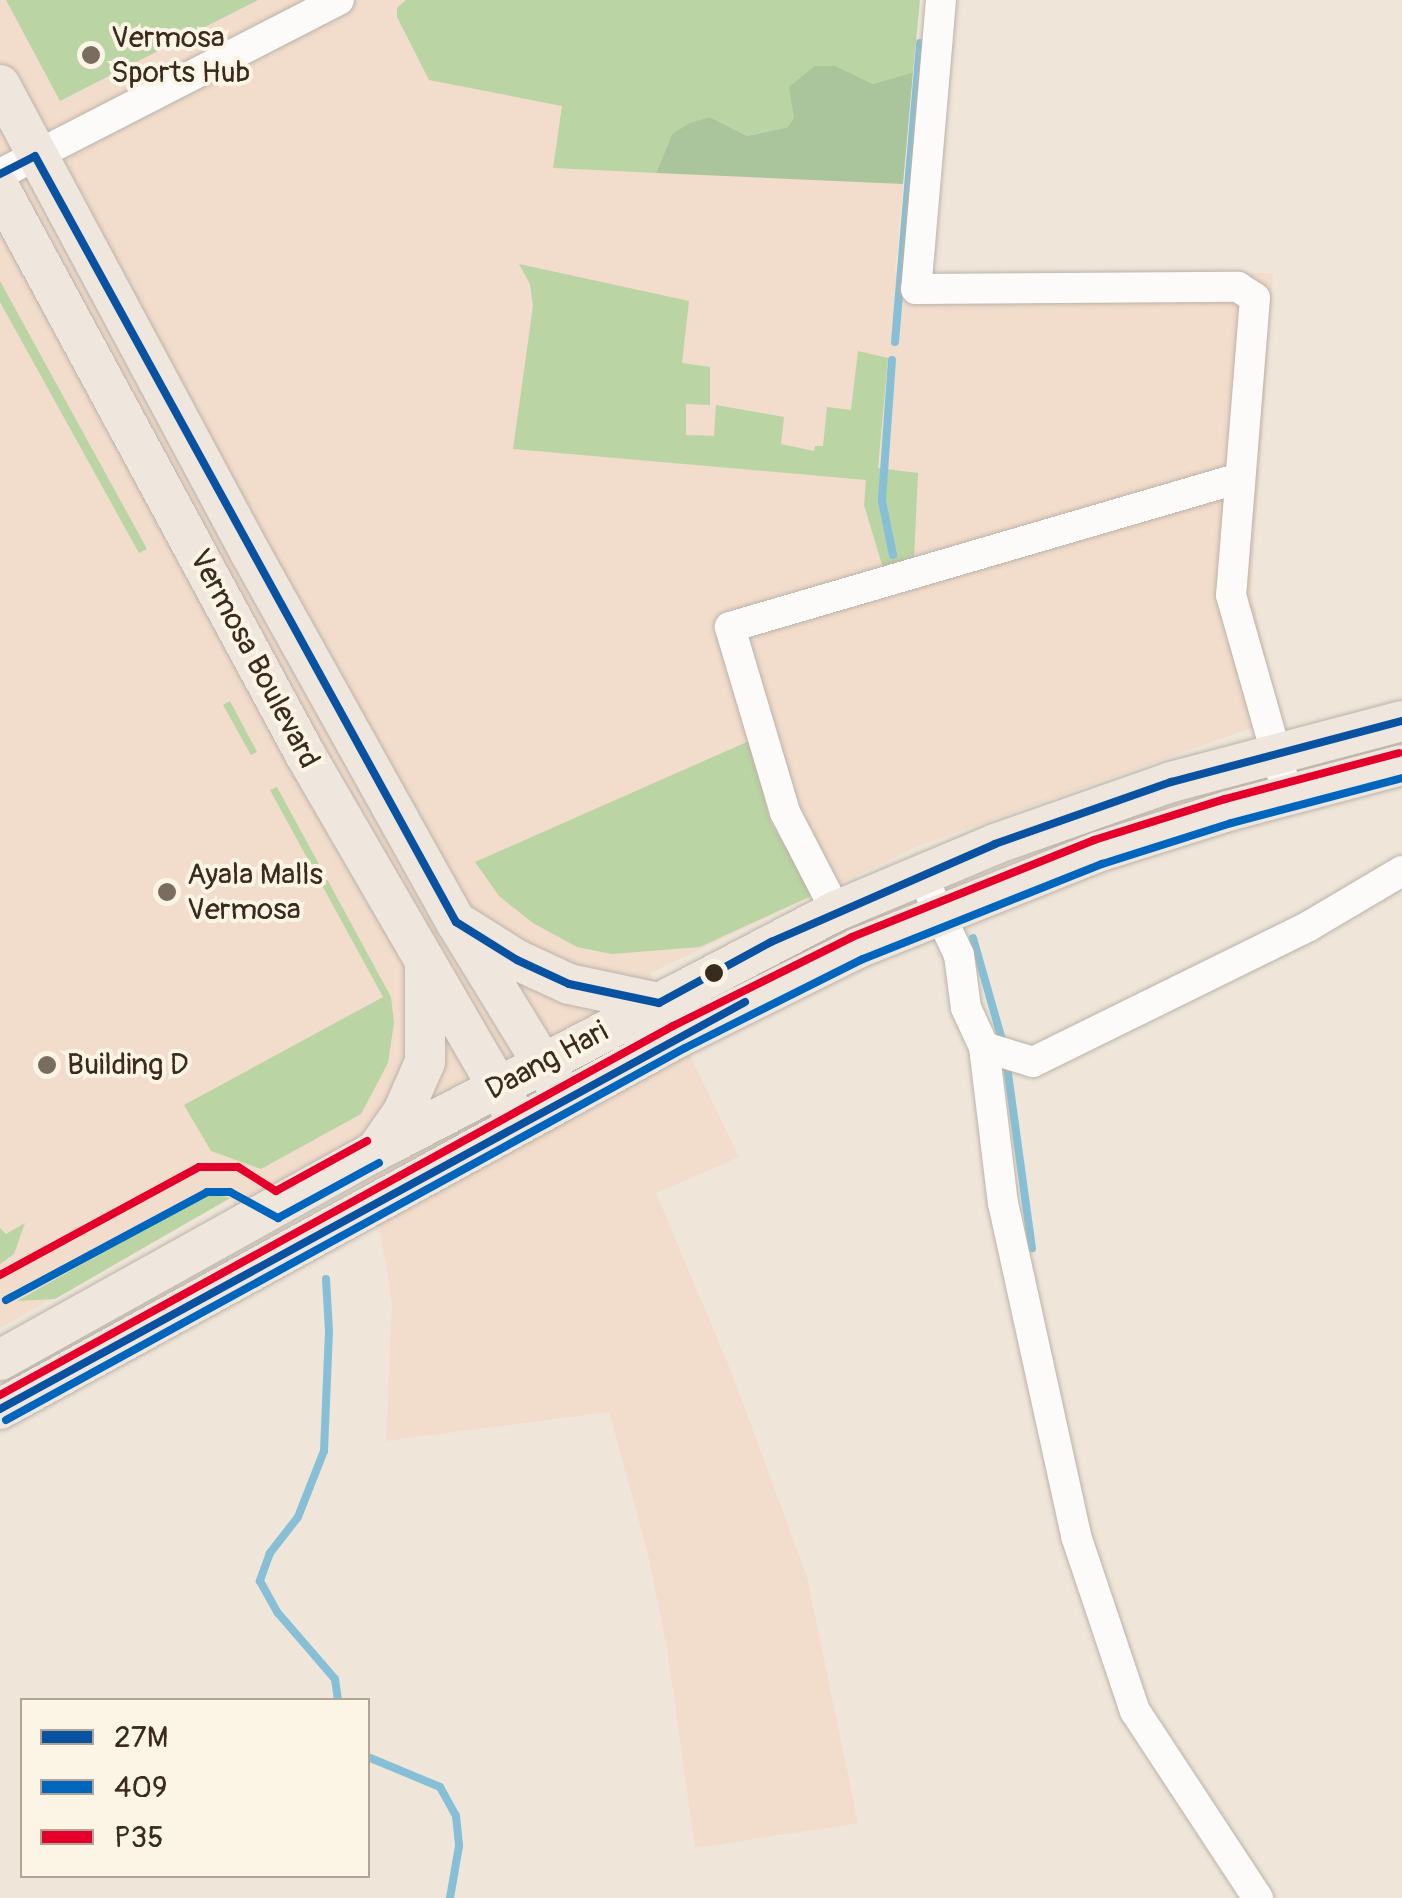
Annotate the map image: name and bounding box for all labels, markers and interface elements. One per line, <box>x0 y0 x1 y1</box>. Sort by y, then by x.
place label: Vermosa Sports Hub <box>111 20 250 90</box>
marker: Vermosa Sports Hub <box>80 44 102 66</box>
street label: Vermosa Boulevard <box>181 544 327 774</box>
place label: Ayala Malls Vermosa <box>187 857 323 928</box>
marker: Ayala Malls Vermosa <box>156 881 178 903</box>
unlabelled marker <box>704 963 724 983</box>
street label: Daang Hari <box>480 1014 614 1108</box>
place label: Building D <box>67 1047 189 1083</box>
marker: Building D <box>36 1054 58 1076</box>
legend <box>20 1698 370 1878</box>
text: 27M <box>114 1719 168 1756</box>
text: 409 <box>114 1769 167 1806</box>
text: P35 <box>114 1819 164 1856</box>

